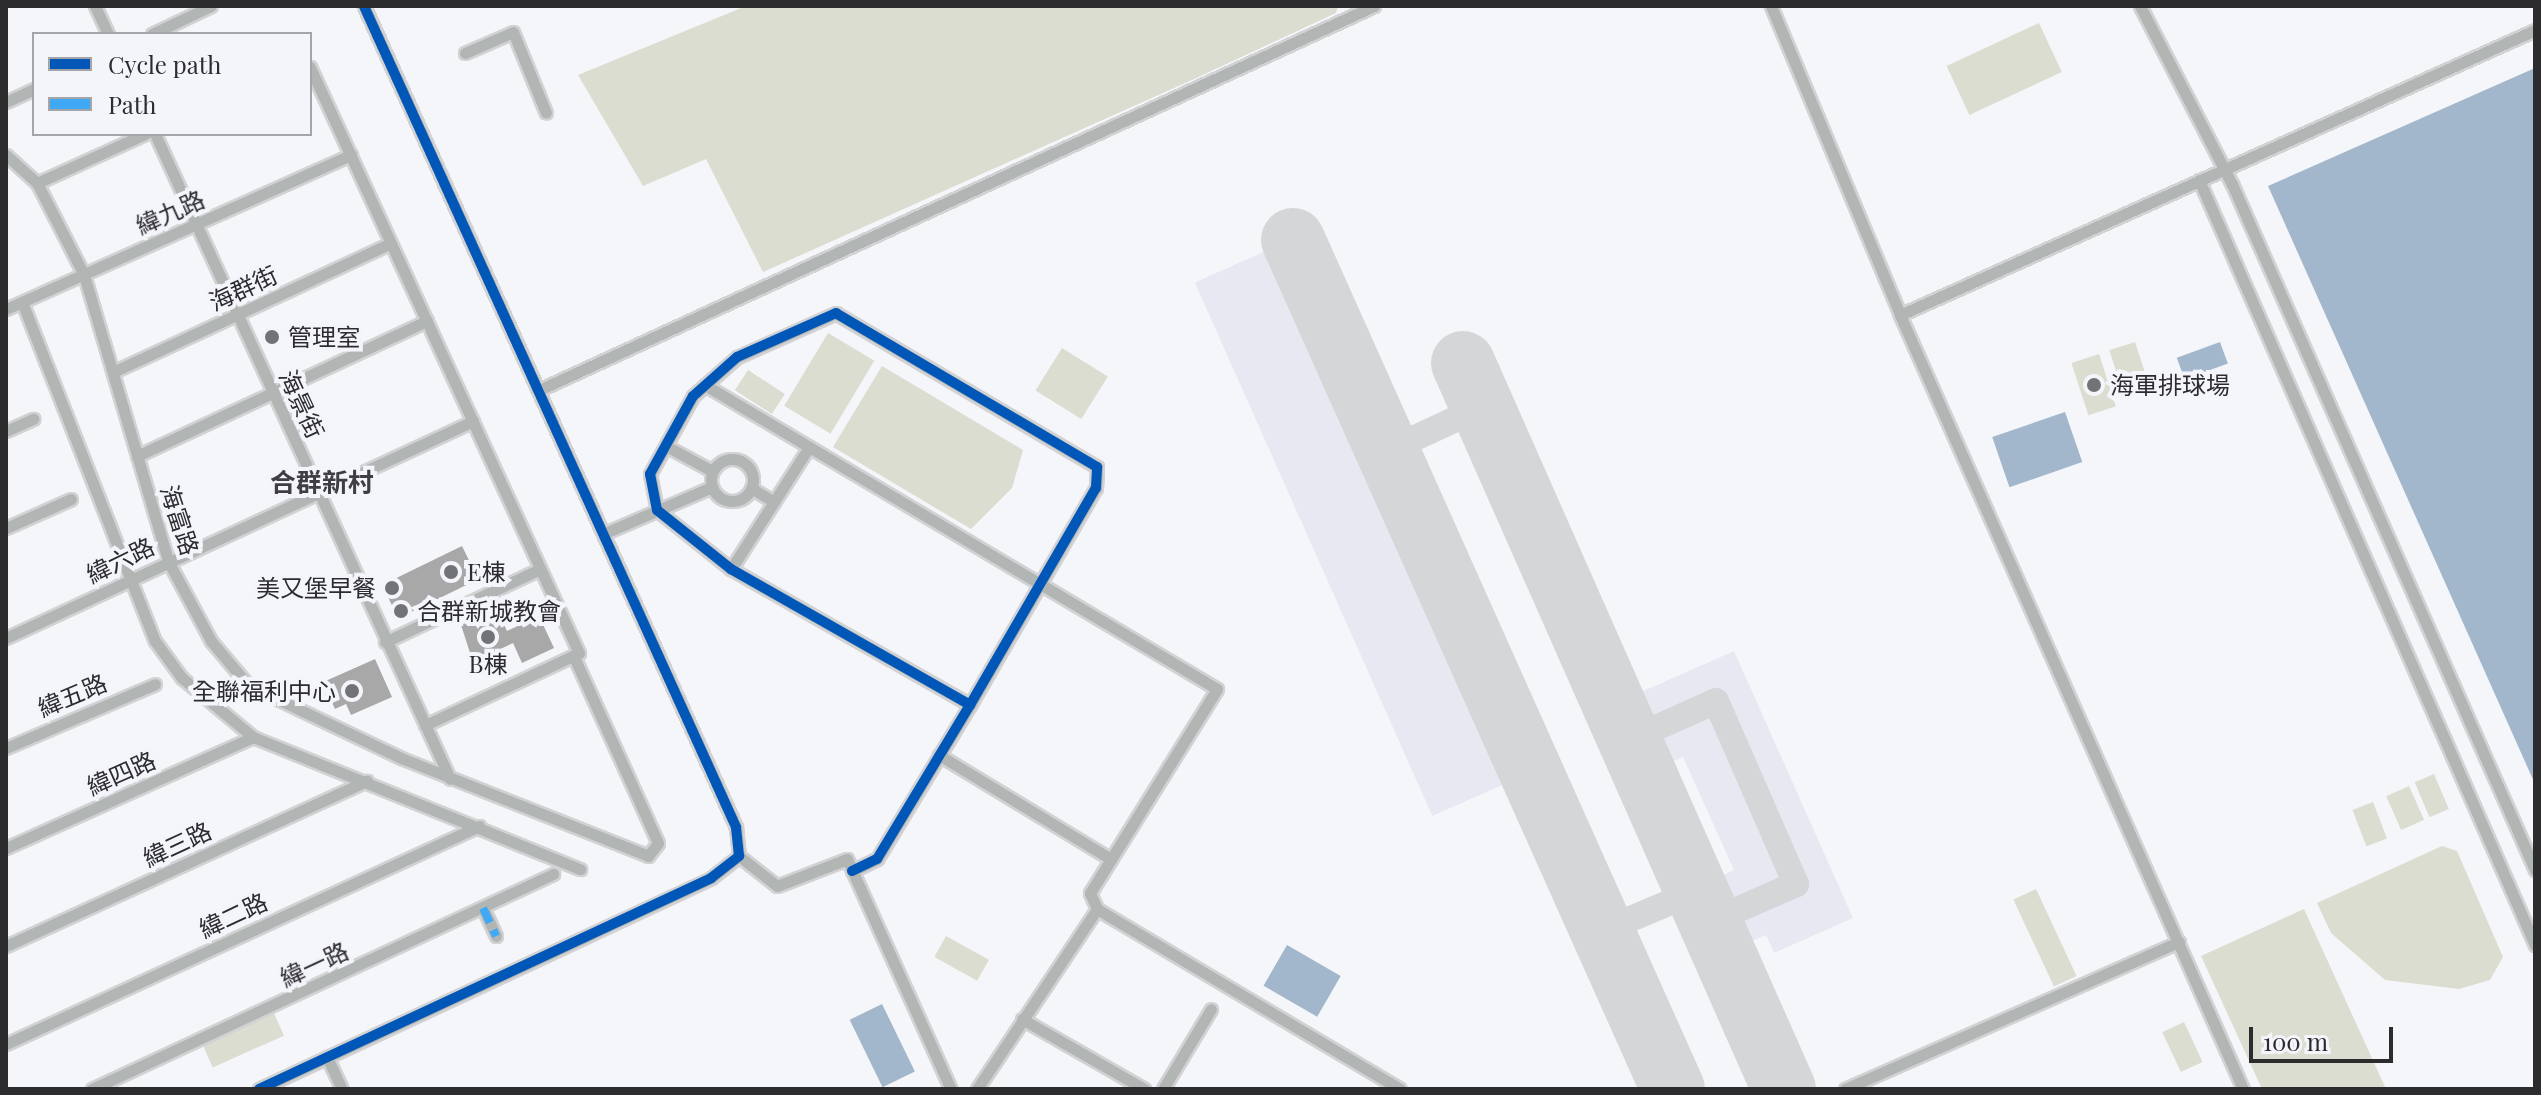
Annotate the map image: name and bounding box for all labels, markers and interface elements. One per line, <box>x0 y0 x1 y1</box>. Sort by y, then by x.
legend <box>32 32 312 136</box>
text: Cycle path <box>108 48 221 80</box>
text: Path <box>108 88 156 120</box>
street label: 緯九路 <box>131 184 209 240</box>
street label: 海群街 <box>204 260 282 316</box>
place label: 管理室 <box>288 323 360 351</box>
marker: 管理室 <box>263 328 281 346</box>
street label: 海景街 <box>274 365 330 443</box>
place label: 海軍排球場 <box>2110 371 2230 399</box>
marker: 海軍排球場 <box>2085 376 2103 394</box>
district label: 合群新村 <box>270 466 374 498</box>
street label: 海富路 <box>155 481 205 559</box>
street label: 緯六路 <box>81 531 159 589</box>
place label: E棟 <box>467 558 506 586</box>
marker: E棟 <box>442 563 460 581</box>
place label: 美又堡早餐 <box>256 574 376 602</box>
marker: 美又堡早餐 <box>383 579 401 597</box>
place label: 合群新城教會 <box>417 597 561 625</box>
marker: 合群新城教會 <box>392 602 410 620</box>
marker: B棟 <box>479 628 497 646</box>
place label: B棟 <box>469 650 507 678</box>
street label: 緯五路 <box>33 668 111 722</box>
place label: 全聯福利中心 <box>192 677 336 705</box>
marker: 全聯福利中心 <box>343 682 361 700</box>
street label: 緯四路 <box>82 745 160 801</box>
street label: 緯三路 <box>138 816 216 872</box>
street label: 緯二路 <box>194 887 272 943</box>
street label: 緯一路 <box>275 936 353 992</box>
scale bar <box>2253 1011 2397 1061</box>
text: 100 m <box>2263 1025 2328 1057</box>

